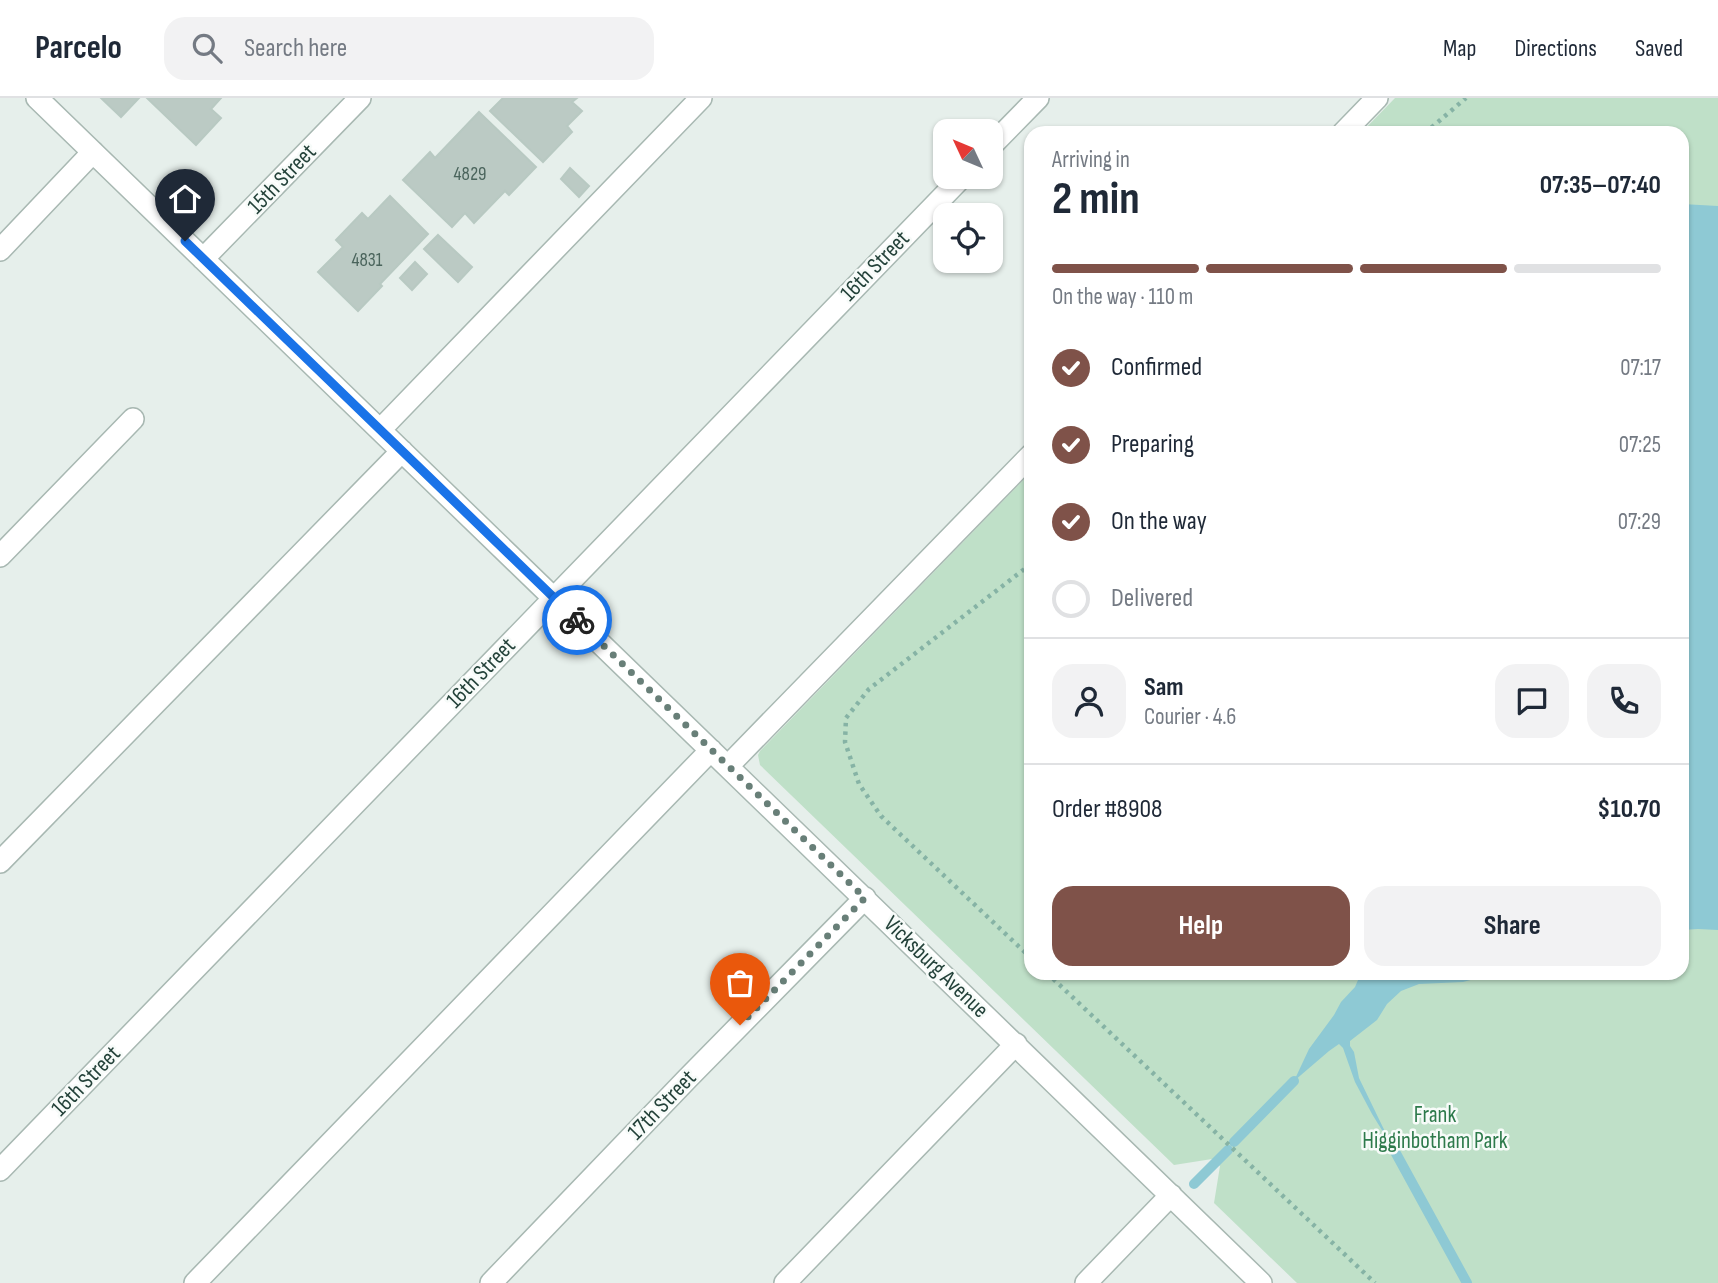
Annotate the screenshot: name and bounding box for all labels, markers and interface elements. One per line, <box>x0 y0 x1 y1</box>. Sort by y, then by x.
search box <box>164 17 654 80</box>
text: Parcelo <box>35 28 122 68</box>
icon: search <box>188 29 226 67</box>
text: Search here <box>244 33 347 64</box>
text: Map <box>1443 34 1476 63</box>
text: Directions <box>1514 34 1597 63</box>
text: Saved <box>1635 34 1683 63</box>
north arrow <box>933 119 1003 189</box>
map controls <box>933 119 1003 273</box>
street label: 15th Street <box>242 138 322 220</box>
text: Arriving in <box>1052 146 1130 174</box>
house number: 4829 <box>454 163 486 186</box>
pin <box>155 169 215 241</box>
text: 07:35–07:40 <box>1540 170 1661 201</box>
text: 2 min <box>1052 172 1140 227</box>
icon: home <box>166 180 204 218</box>
button: locate <box>933 203 1003 273</box>
street label: 16th Street <box>835 225 915 307</box>
house number: 4831 <box>352 249 383 272</box>
text: On the way · 110 m <box>1052 283 1193 311</box>
icon: check <box>1052 349 1090 387</box>
text: Confirmed <box>1111 352 1202 383</box>
text: 07:17 <box>1620 354 1661 382</box>
icon: check <box>1052 426 1090 464</box>
text: Preparing <box>1111 429 1194 460</box>
text: 07:25 <box>1619 431 1661 459</box>
icon: check <box>1052 503 1090 541</box>
text: On the way <box>1111 506 1207 537</box>
text: 07:29 <box>1618 508 1661 536</box>
text: Delivered <box>1111 583 1193 614</box>
courier <box>542 585 612 655</box>
icon: bike <box>558 601 596 639</box>
street label: 16th Street <box>441 632 521 714</box>
button: person <box>1052 664 1126 738</box>
button: chat <box>1495 664 1569 738</box>
button: phone <box>1587 664 1661 738</box>
text: Sam <box>1144 672 1184 703</box>
text: Courier · 4.6 <box>1144 703 1236 731</box>
text: Order #8908 <box>1052 794 1162 825</box>
text: $10.70 <box>1597 794 1661 825</box>
button: Help <box>1052 886 1350 966</box>
button: Share <box>1364 886 1661 966</box>
street label: Vicksburg Avenue <box>878 910 994 1024</box>
pin <box>710 953 770 1025</box>
icon: bag <box>721 964 759 1002</box>
street label: 16th Street <box>46 1040 126 1122</box>
street label: 17th Street <box>622 1064 702 1146</box>
park label: Frank Higginbotham Park <box>1362 1101 1508 1155</box>

